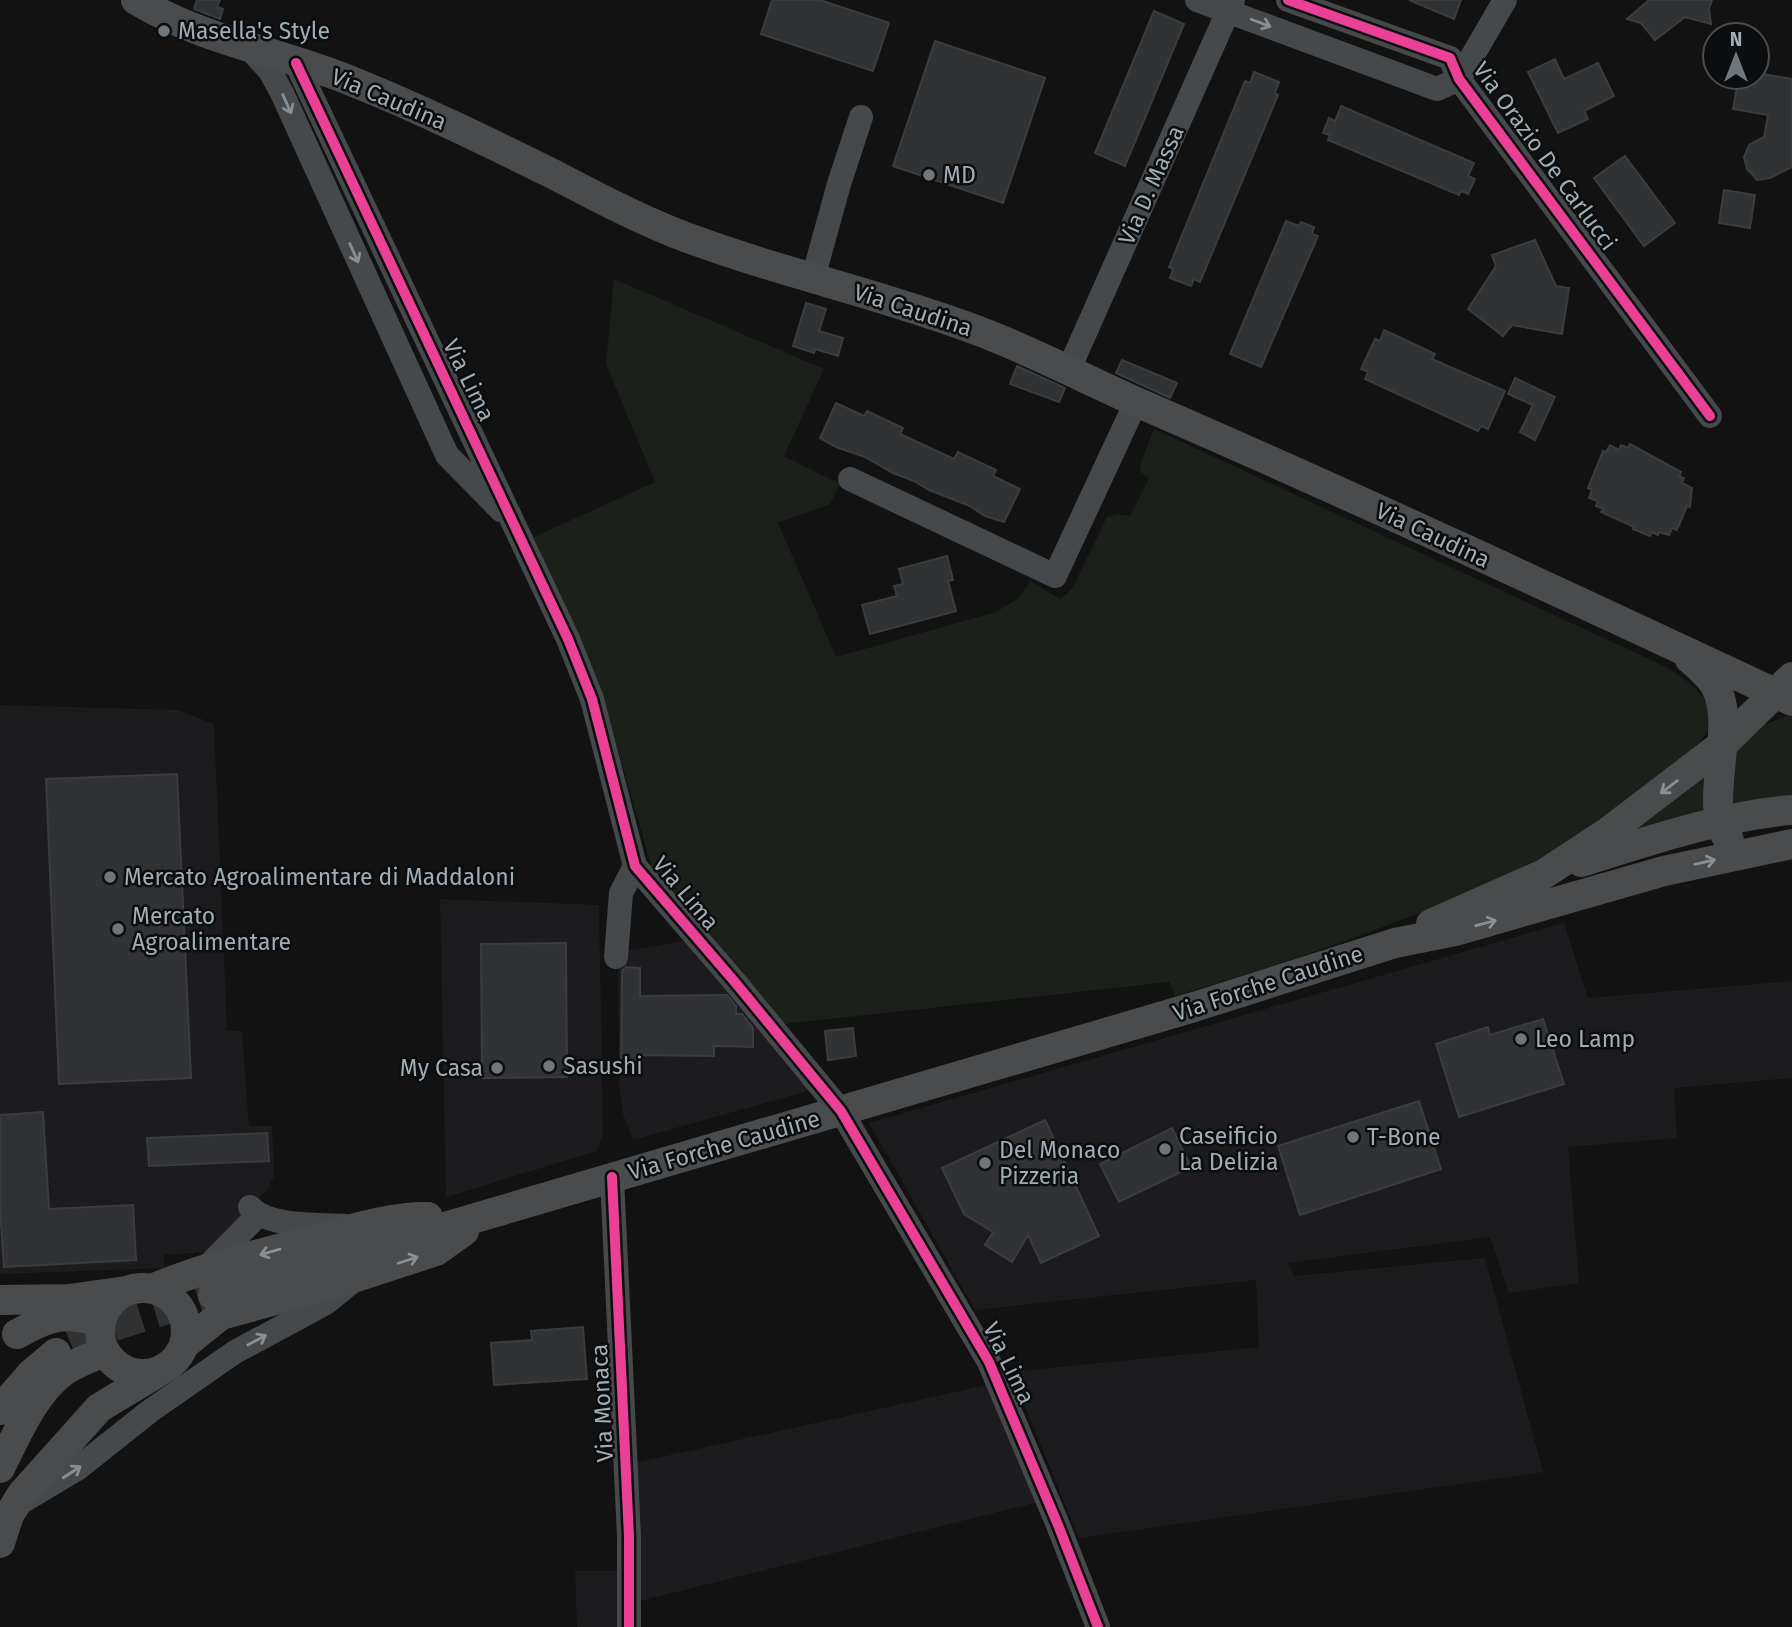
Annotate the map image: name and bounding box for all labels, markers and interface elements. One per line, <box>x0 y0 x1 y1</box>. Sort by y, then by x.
place label: Masella's Style <box>178 17 330 45</box>
one-way arrow <box>1250 17 1272 30</box>
north arrow <box>1701 21 1771 91</box>
marker: Masella's Style <box>156 23 172 39</box>
text: N <box>1730 28 1742 51</box>
street label: Via Orazio De Carlucci <box>1467 56 1623 256</box>
street label: Via Caudina <box>327 62 451 136</box>
one-way arrow <box>281 93 294 115</box>
street label: Via D. Massa <box>1112 121 1190 249</box>
place label: MD <box>943 161 976 189</box>
marker: MD <box>921 167 937 183</box>
one-way arrow <box>348 242 361 263</box>
street label: Via Caudina <box>850 278 976 342</box>
street label: Via Lima <box>437 334 501 426</box>
street label: Via Caudina <box>1371 496 1495 574</box>
one-way arrow <box>1660 779 1678 794</box>
street label: Via Lima <box>647 850 725 936</box>
one-way arrow <box>1693 855 1716 868</box>
place label: Mercato Agroalimentare di Maddaloni <box>124 863 515 891</box>
marker: Mercato Agroalimentare di Maddaloni <box>102 869 118 885</box>
place label: Mercato Agroalimentare <box>132 902 291 956</box>
one-way arrow <box>1475 915 1497 928</box>
marker: Mercato Agroalimentare <box>110 921 126 937</box>
street label: Via Forche Caudine <box>1170 939 1366 1027</box>
place label: Leo Lamp <box>1535 1025 1635 1053</box>
marker: Leo Lamp <box>1513 1031 1529 1047</box>
place label: Sasushi <box>563 1052 643 1080</box>
place label: My Casa <box>400 1054 483 1082</box>
marker: Sasushi <box>541 1058 557 1074</box>
marker: My Casa <box>489 1060 505 1076</box>
street label: Via Forche Caudine <box>625 1104 823 1186</box>
place label: Caseificio La Delizia <box>1179 1122 1278 1176</box>
place label: T-Bone <box>1367 1123 1440 1151</box>
marker: T-Bone <box>1345 1129 1361 1145</box>
place label: Del Monaco Pizzeria <box>999 1136 1120 1190</box>
marker: Caseificio La Delizia <box>1157 1141 1173 1157</box>
marker: Del Monaco Pizzeria <box>977 1155 993 1171</box>
one-way arrow <box>259 1246 281 1259</box>
one-way arrow <box>396 1253 418 1266</box>
street label: Via Lima <box>977 1317 1041 1409</box>
one-way arrow <box>246 1333 267 1346</box>
street label: Via Monaca <box>585 1343 619 1463</box>
one-way arrow <box>62 1464 81 1479</box>

